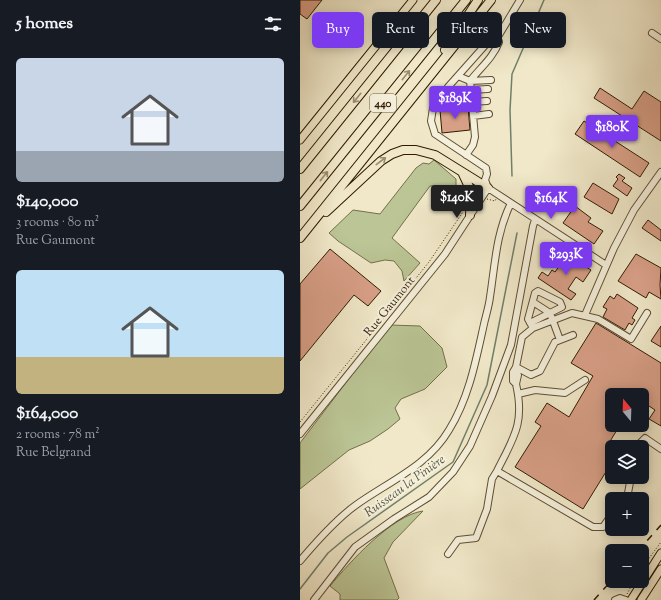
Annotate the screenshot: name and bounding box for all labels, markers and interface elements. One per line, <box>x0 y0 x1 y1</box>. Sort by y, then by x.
text: 5 homes <box>16 12 73 36</box>
chip: Buy <box>312 12 364 48</box>
chip: Rent <box>372 12 429 48</box>
chip: Filters <box>437 12 502 48</box>
chip: New <box>510 12 566 48</box>
icon: filters <box>262 13 284 35</box>
one-way arrow <box>402 69 410 80</box>
icon: home <box>114 84 186 156</box>
pin: $189K <box>427 86 483 120</box>
text: $189K <box>438 90 472 108</box>
one-way arrow <box>352 93 361 104</box>
road number: 440 <box>370 94 396 112</box>
pin: $180K <box>584 115 640 149</box>
text: $180K <box>595 119 629 137</box>
one-way arrow <box>375 157 386 165</box>
one-way arrow <box>320 171 329 181</box>
pin: $140K <box>429 185 485 219</box>
pin: $164K <box>523 186 579 220</box>
text: $140K <box>440 189 474 207</box>
text: $140,000 <box>16 190 79 214</box>
text: $164K <box>534 190 568 208</box>
text: 3 rooms · 80 m² <box>16 214 99 232</box>
text: Rue Gaumont <box>16 232 95 250</box>
pin: $293K <box>538 242 594 276</box>
text: $293K <box>549 246 583 264</box>
street label: Rue Gaumont <box>360 273 420 341</box>
icon: home <box>114 296 186 368</box>
north arrow <box>605 388 649 432</box>
map controls <box>605 388 649 588</box>
text: $164,000 <box>16 402 78 426</box>
text: 2 rooms · 78 m² <box>16 426 100 444</box>
button: layers <box>605 440 649 484</box>
text: Rue Belgrand <box>16 444 91 462</box>
water label: Ruisseau la Pinière <box>361 451 449 522</box>
button: + <box>605 492 649 536</box>
button: − <box>605 544 649 588</box>

